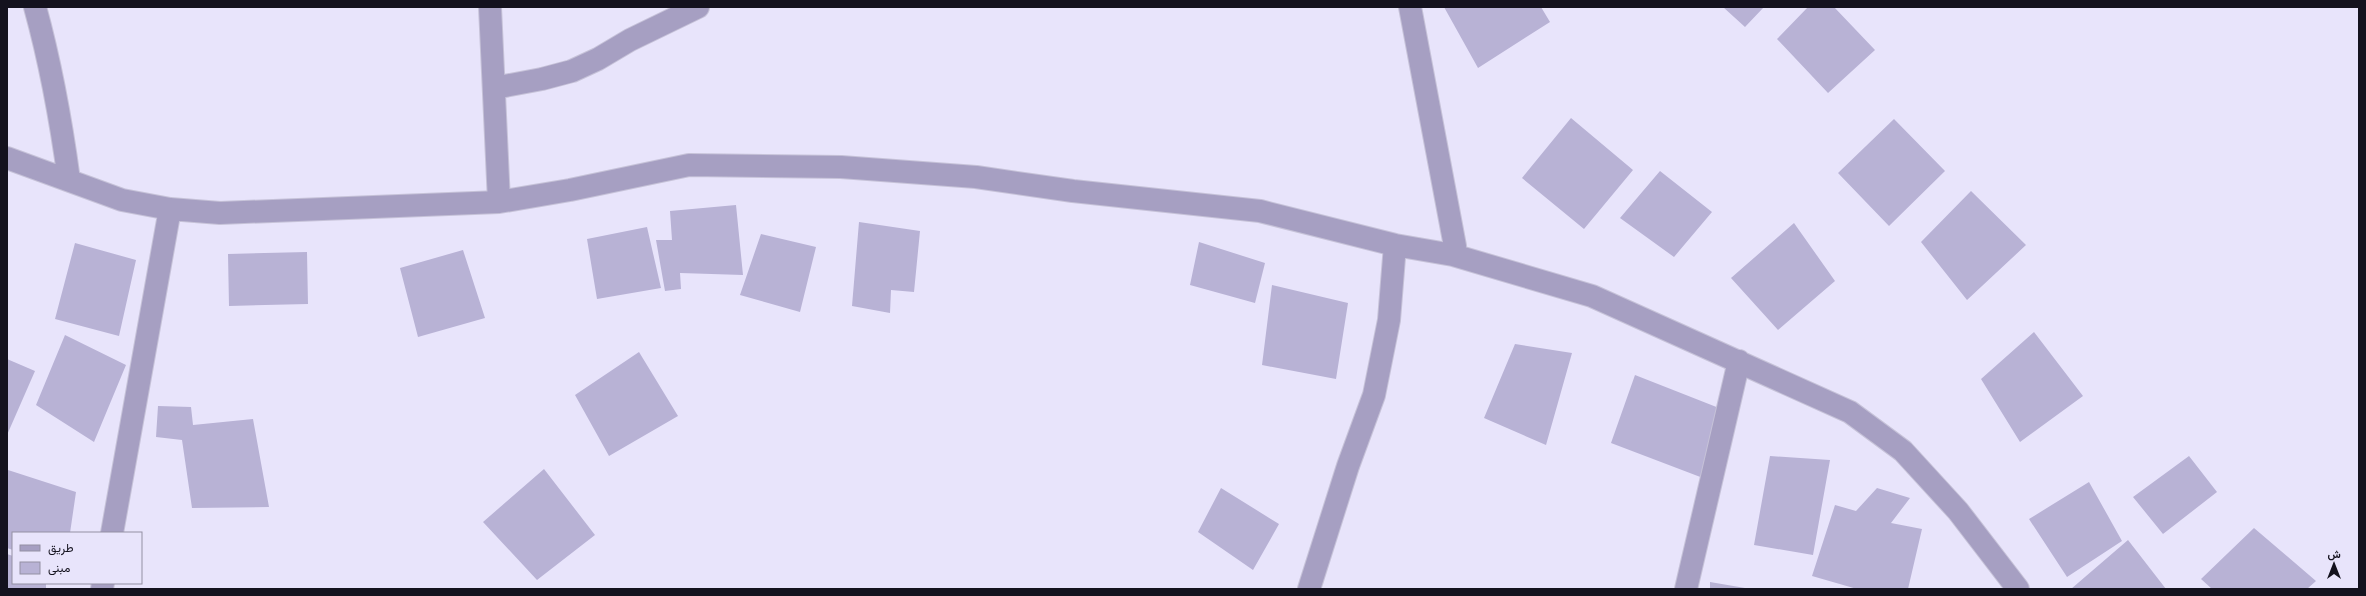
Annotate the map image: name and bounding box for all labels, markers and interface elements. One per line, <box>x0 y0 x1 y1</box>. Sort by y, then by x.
legend <box>12 532 142 584</box>
text: طريق <box>48 540 74 556</box>
north arrow <box>2314 544 2354 584</box>
text: ش <box>2327 547 2341 561</box>
text: مبنى <box>48 560 70 576</box>

